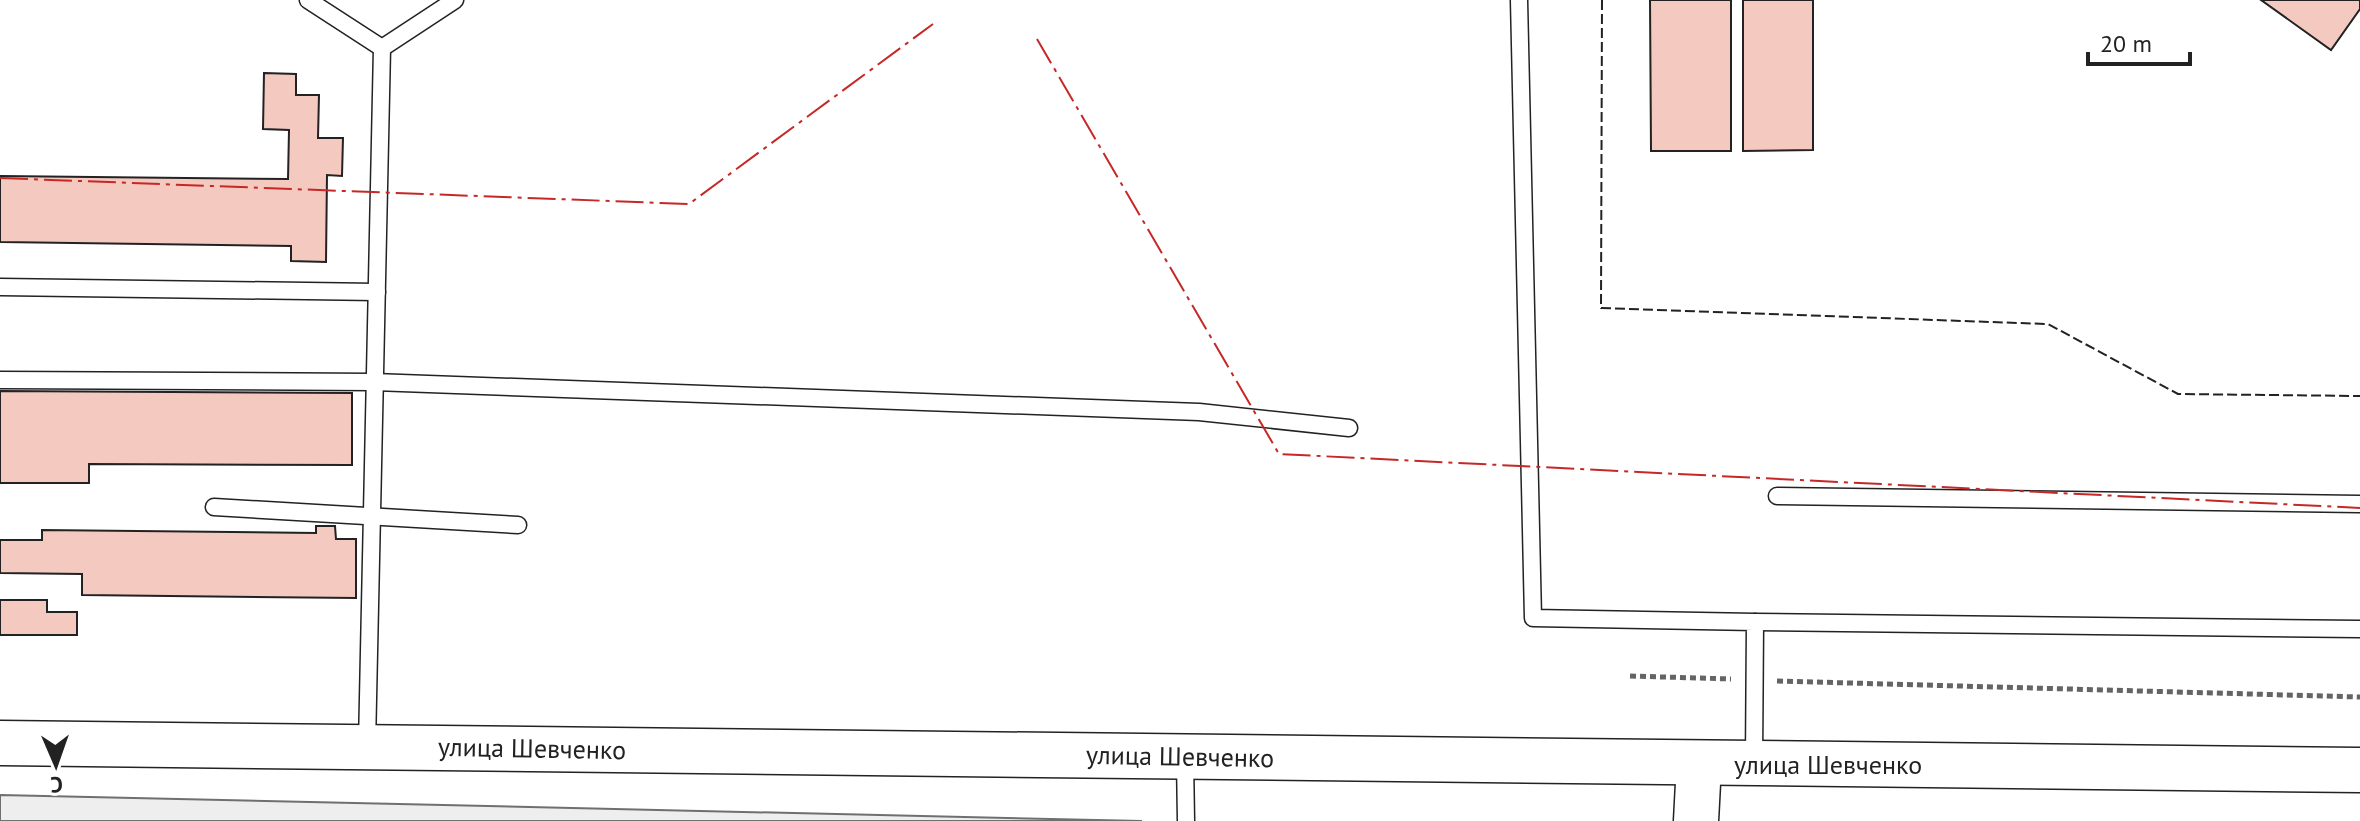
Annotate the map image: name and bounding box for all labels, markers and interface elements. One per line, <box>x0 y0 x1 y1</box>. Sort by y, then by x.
scale bar <box>2088 16 2190 66</box>
text: 20 m <box>2100 28 2152 59</box>
north arrow <box>16 725 96 805</box>
street label: улица Шевченко <box>438 730 626 766</box>
street label: улица Шевченко <box>1086 738 1274 774</box>
street label: улица Шевченко <box>1734 748 1922 781</box>
text: С <box>50 771 63 799</box>

